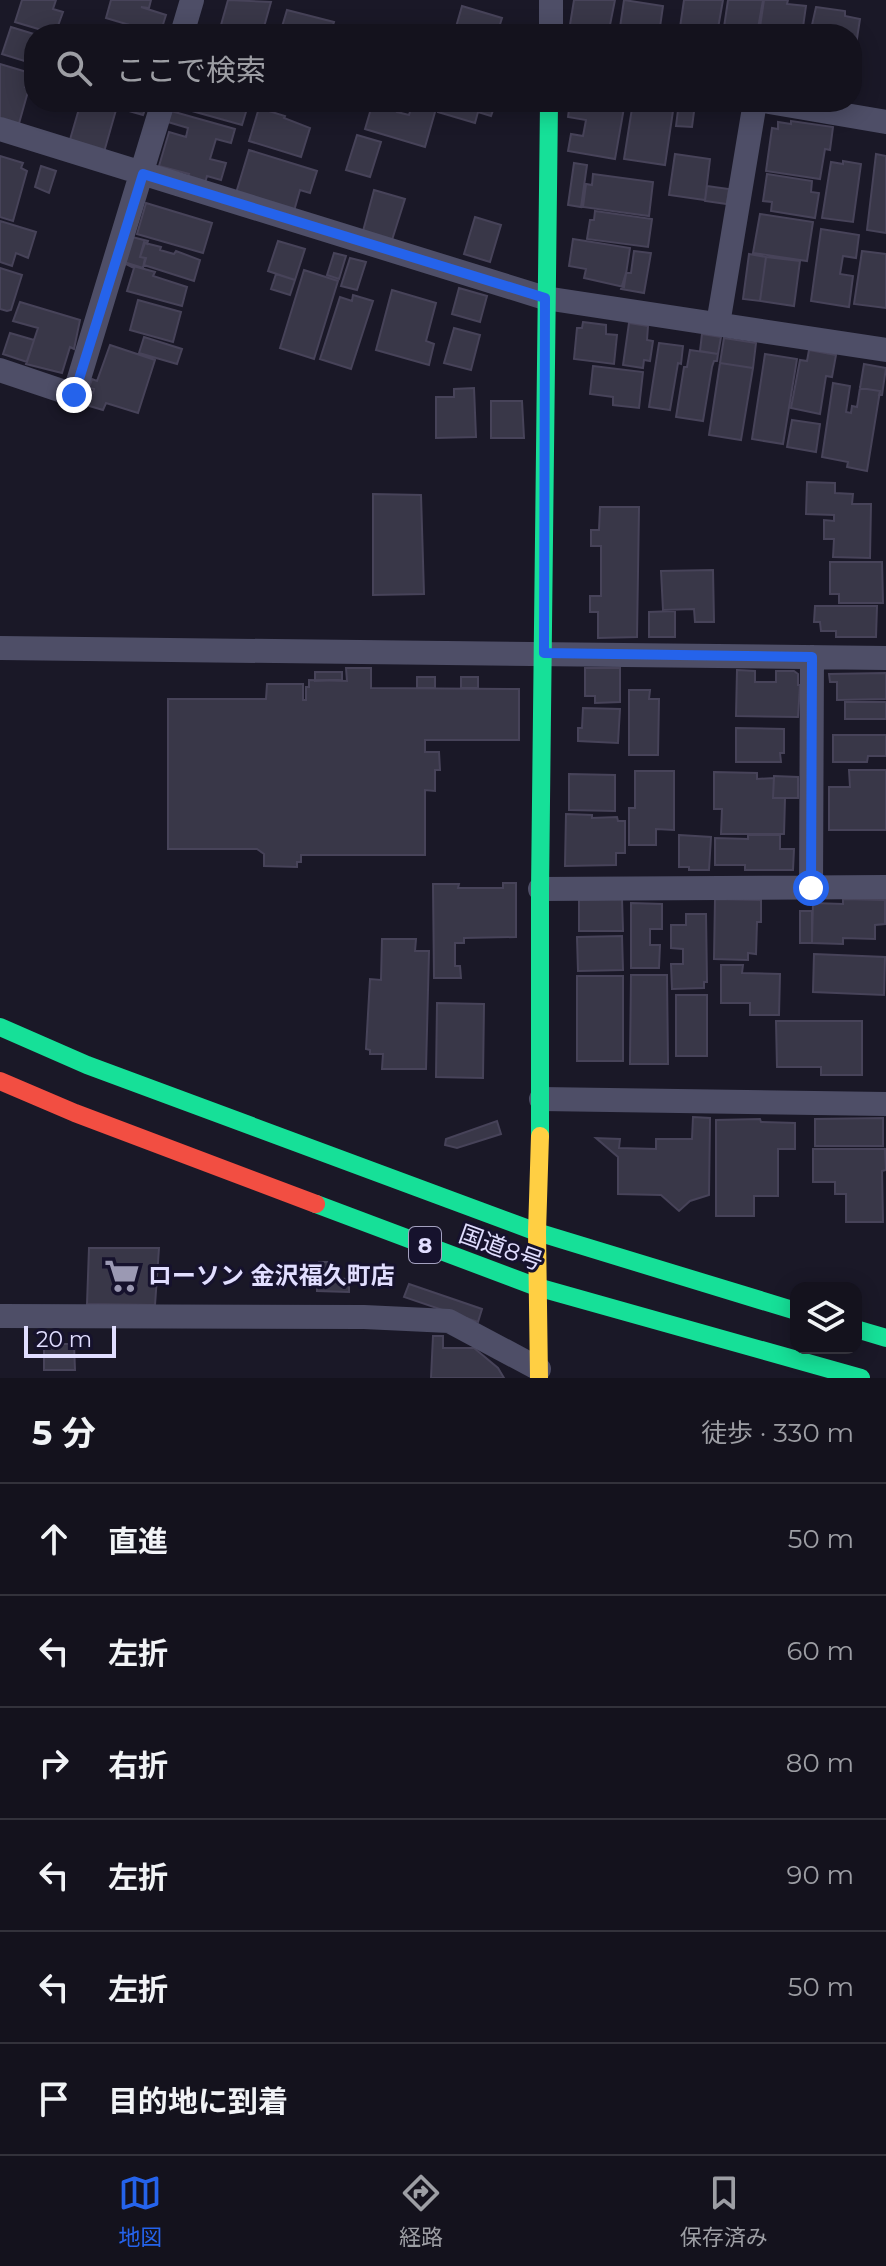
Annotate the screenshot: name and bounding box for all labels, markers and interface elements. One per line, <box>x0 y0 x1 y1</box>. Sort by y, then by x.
search box <box>24 24 862 112</box>
icon: search <box>52 46 96 90</box>
text: ここで検索 <box>116 52 266 89</box>
route end <box>56 377 92 413</box>
route start <box>793 870 829 906</box>
street label: 国道8号 <box>455 1219 547 1276</box>
road number: 8 <box>409 1227 441 1263</box>
supermarket icon: ローソン 金沢福久町店 <box>103 1257 141 1295</box>
place label: ローソン 金沢福久町店 <box>148 1261 395 1290</box>
map controls <box>790 1282 862 1354</box>
button: layers <box>790 1282 862 1354</box>
scale bar <box>24 1322 116 1358</box>
text: 20 m <box>36 1326 92 1353</box>
text: 5 分 <box>32 1412 96 1454</box>
text: 徒歩 · 330 m <box>701 1417 854 1449</box>
icon: ahead <box>32 1517 76 1561</box>
text: 直進 <box>108 1523 168 1560</box>
text: 50 m <box>788 1523 854 1555</box>
icon: left <box>32 1629 76 1673</box>
text: 左折 <box>108 1635 168 1672</box>
text: 60 m <box>787 1635 854 1667</box>
icon: right <box>32 1741 76 1785</box>
text: 右折 <box>108 1747 168 1784</box>
text: 80 m <box>786 1747 854 1779</box>
icon: left <box>32 1853 76 1897</box>
text: 左折 <box>108 1859 168 1896</box>
text: 90 m <box>787 1859 854 1891</box>
icon: left <box>32 1965 76 2009</box>
text: 左折 <box>108 1971 168 2008</box>
text: 50 m <box>788 1971 854 2003</box>
icon: arrive <box>32 2077 76 2121</box>
text: 目的地に到着 <box>108 2083 288 2120</box>
tab: 地図 <box>118 2171 162 2251</box>
tab: 経路 <box>399 2171 443 2251</box>
tab: 保存済み <box>680 2171 768 2251</box>

